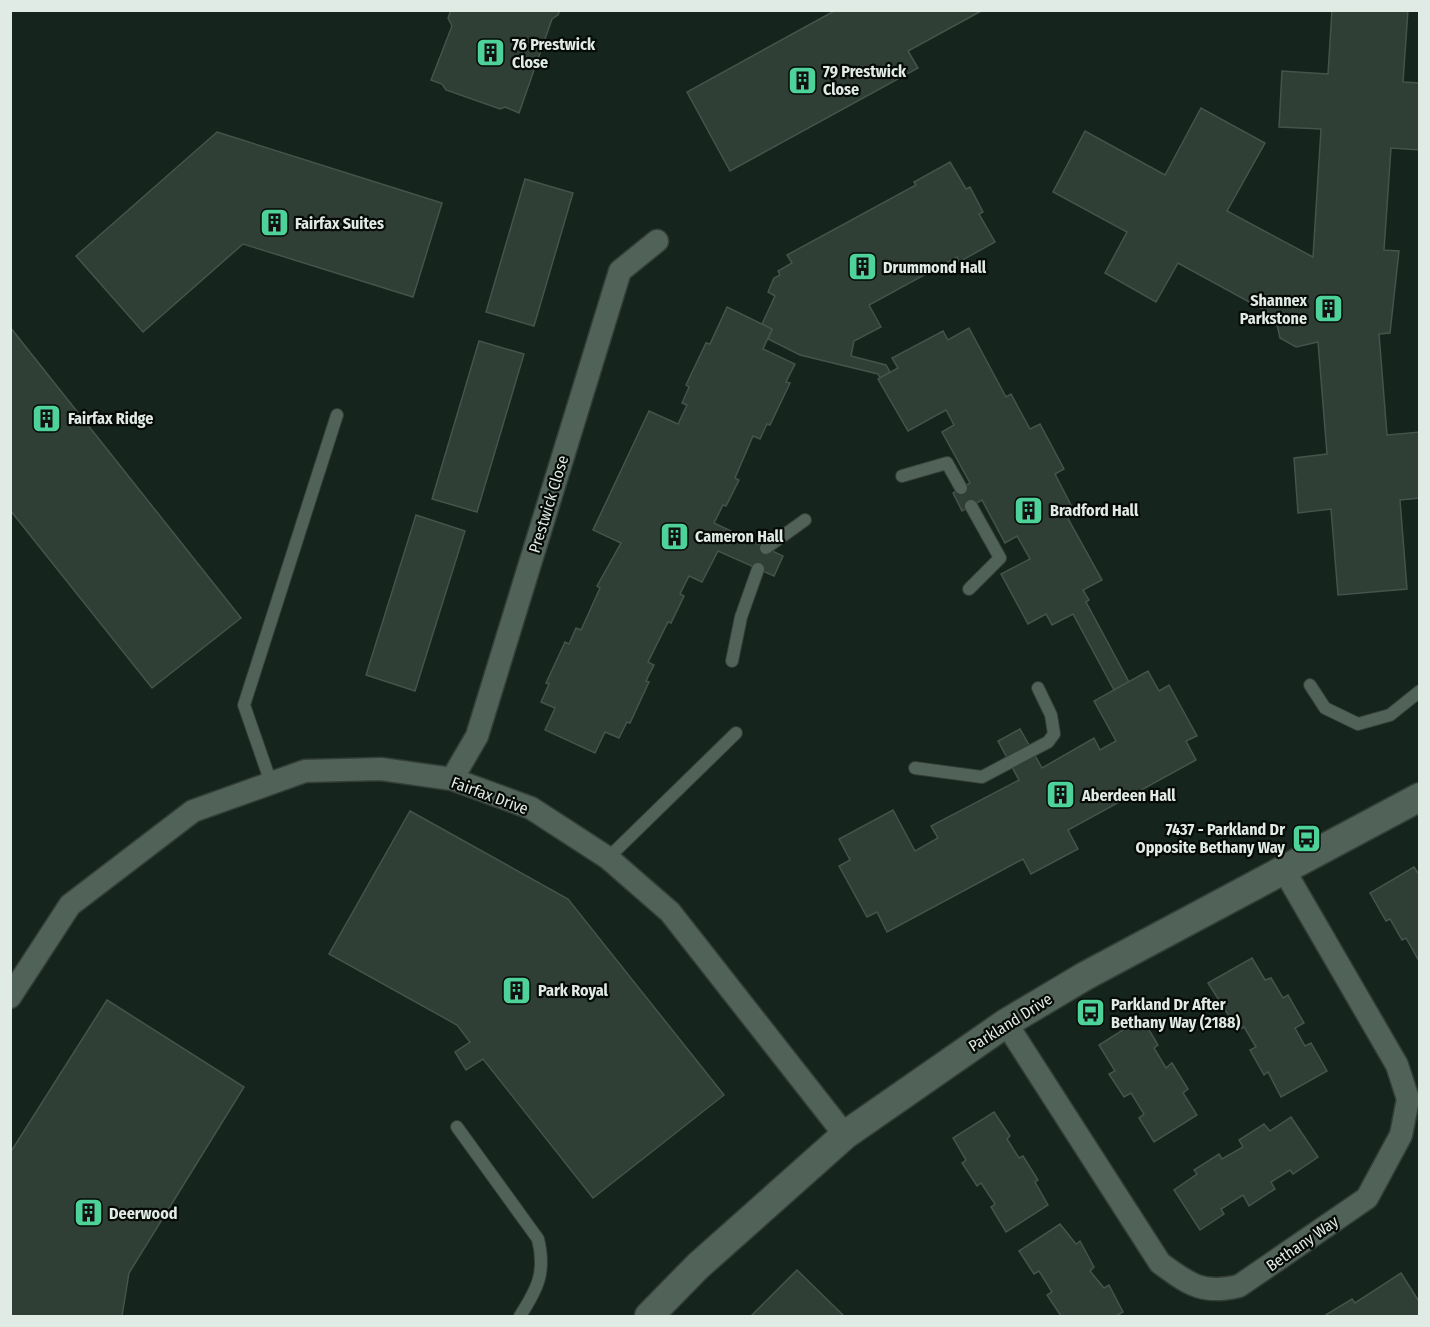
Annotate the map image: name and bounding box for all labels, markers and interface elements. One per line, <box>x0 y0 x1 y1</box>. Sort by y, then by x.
place label: 76 Prestwick Close <box>512 35 596 72</box>
building icon: 76 Prestwick Close <box>475 37 507 69</box>
place label: 79 Prestwick Close <box>823 62 907 99</box>
building icon: 79 Prestwick Close <box>786 64 818 96</box>
building icon: Fairfax Suites <box>258 207 290 239</box>
place label: Fairfax Suites <box>295 214 384 233</box>
building icon: Drummond Hall <box>846 251 878 283</box>
place label: Drummond Hall <box>883 258 987 277</box>
place label: Shannex Parkstone <box>1240 291 1307 328</box>
building icon: Shannex Parkstone <box>1312 293 1344 325</box>
building icon: Fairfax Ridge <box>31 402 63 434</box>
place label: Fairfax Ridge <box>68 409 153 428</box>
street label: Prestwick Close <box>525 453 572 555</box>
building icon: Bradford Hall <box>1013 494 1045 526</box>
place label: Bradford Hall <box>1050 501 1139 520</box>
building icon: Cameron Hall <box>658 520 690 552</box>
place label: Cameron Hall <box>695 527 784 546</box>
street label: Fairfax Drive <box>449 773 531 818</box>
building icon: Aberdeen Hall <box>1045 779 1077 811</box>
place label: Aberdeen Hall <box>1081 786 1176 805</box>
place label: 7437 - Parkland Dr Opposite Bethany Way <box>1136 820 1285 857</box>
bus stop icon: 7437 - Parkland Dr Opposite Bethany Way <box>1290 822 1322 854</box>
building icon: Park Royal <box>501 974 533 1006</box>
place label: Park Royal <box>538 981 609 1000</box>
street label: Parkland Drive <box>965 989 1056 1056</box>
place label: Parkland Dr After Bethany Way (2188) <box>1111 995 1240 1032</box>
bus stop icon: Parkland Dr After Bethany Way (2188) <box>1074 997 1106 1029</box>
building icon: Deerwood <box>72 1197 104 1229</box>
place label: Deerwood <box>109 1204 177 1223</box>
street label: Bethany Way <box>1263 1211 1343 1275</box>

